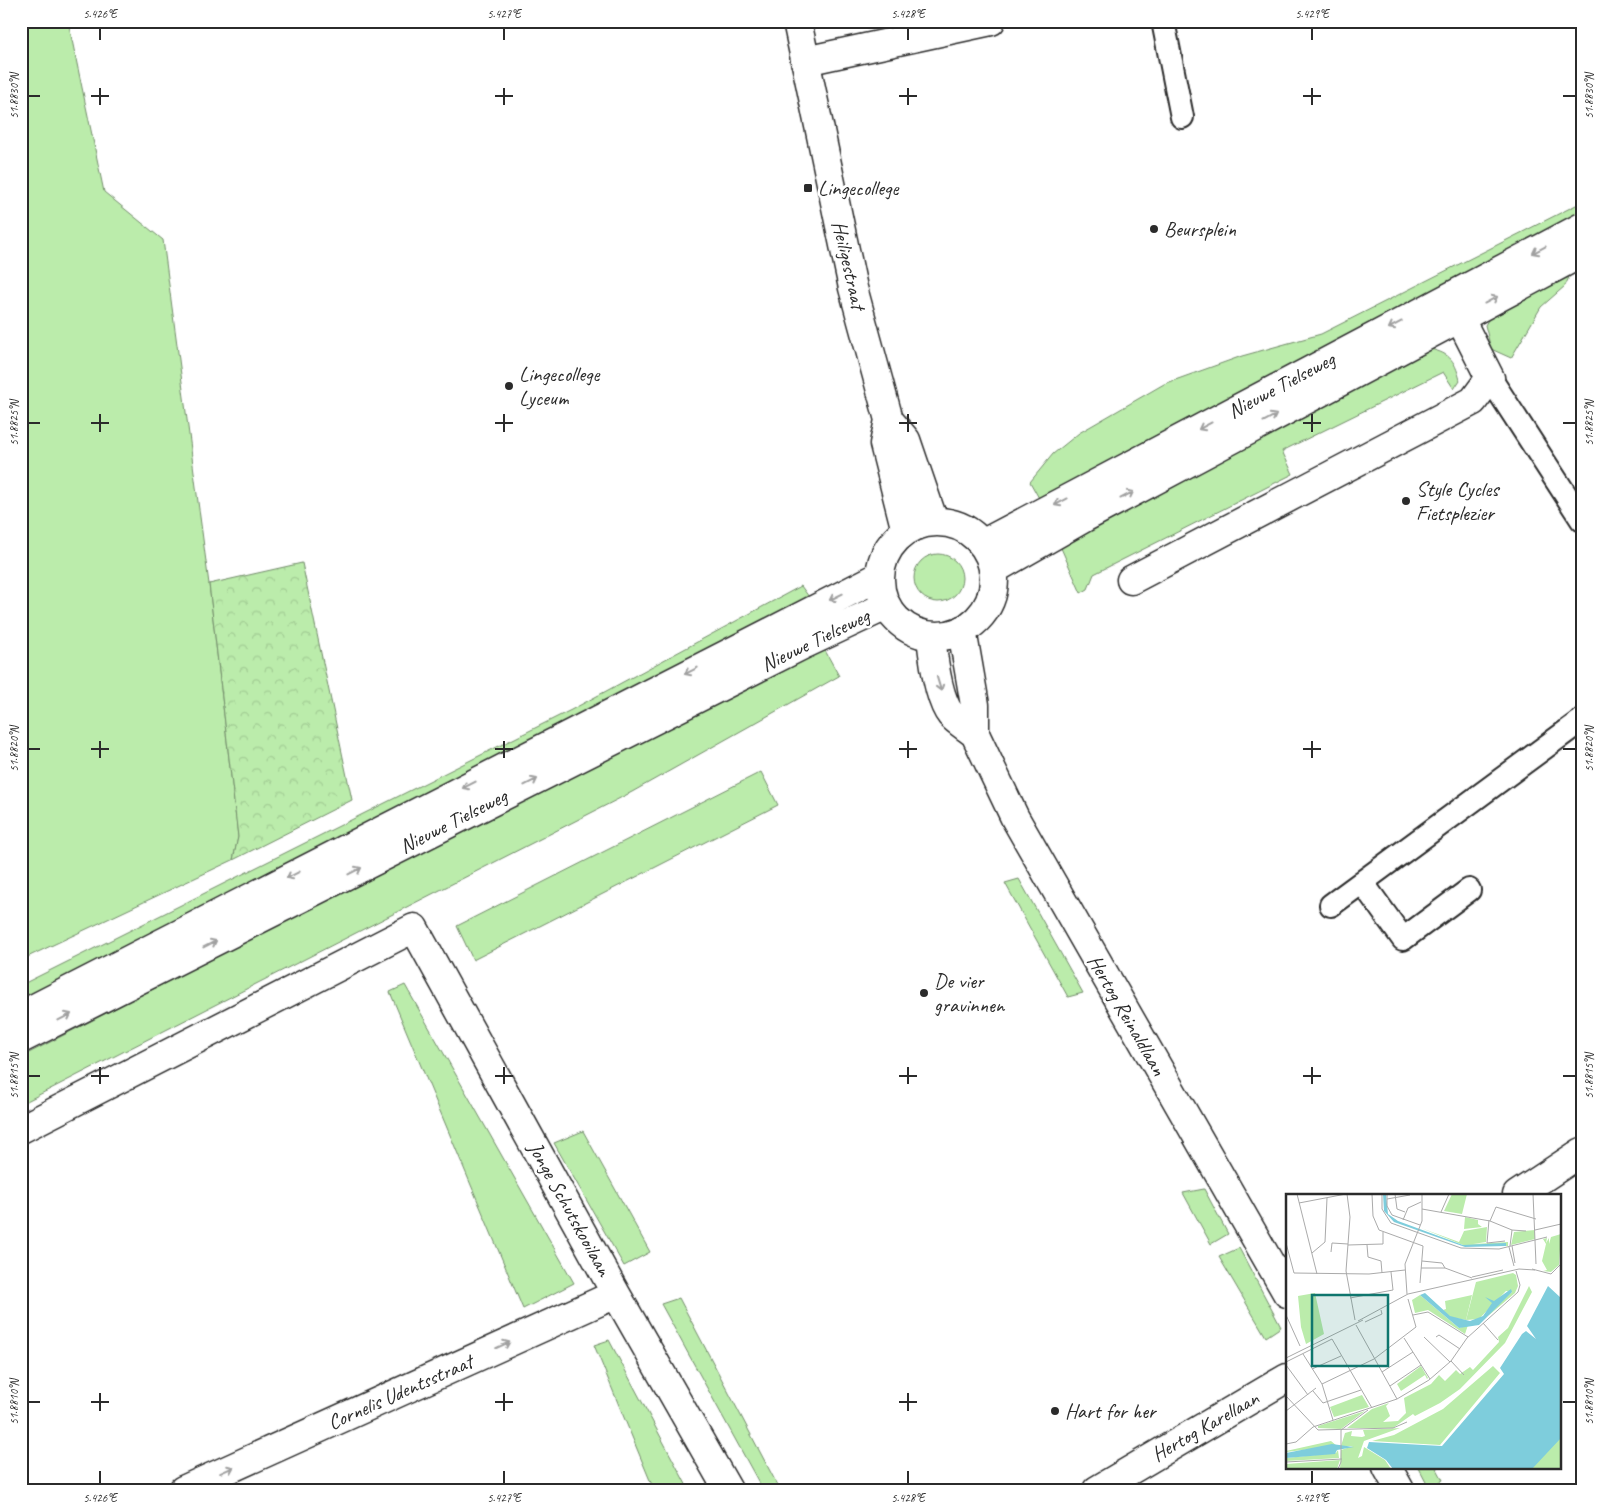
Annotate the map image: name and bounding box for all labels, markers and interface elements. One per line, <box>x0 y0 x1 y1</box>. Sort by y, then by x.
text: 5.426°E <box>83 6 119 22</box>
text: 5.427°E <box>487 6 523 22</box>
text: 5.428°E <box>891 6 927 22</box>
text: 5.429°E <box>1295 6 1331 22</box>
text: 51.8830°N <box>6 72 22 119</box>
text: 51.8830°N <box>1581 72 1597 119</box>
place label: Lingecollege <box>818 175 899 201</box>
marker: Lingecollege <box>802 182 814 194</box>
place label: Beursplein <box>1164 216 1236 242</box>
street label: Heiligestraat <box>826 218 872 315</box>
marker: Beursplein <box>1148 223 1160 235</box>
one-way arrow <box>1531 245 1546 255</box>
one-way arrow <box>1483 295 1498 304</box>
one-way arrow <box>1387 320 1402 330</box>
street label: Nieuwe Tielseweg <box>1223 345 1340 424</box>
place label: Lingecollege Lyceum <box>519 361 600 411</box>
marker: Lingecollege Lyceum <box>503 380 515 392</box>
text: 51.8825°N <box>6 399 22 446</box>
text: 51.8825°N <box>1581 399 1597 446</box>
one-way arrow <box>1263 413 1278 423</box>
one-way arrow <box>1197 421 1212 431</box>
place label: Style Cycles Fietsplezier <box>1416 476 1500 526</box>
one-way arrow <box>1120 490 1135 500</box>
marker: Style Cycles Fietsplezier <box>1400 495 1412 507</box>
one-way arrow <box>1055 498 1069 508</box>
one-way arrow <box>829 593 844 602</box>
street label: Nieuwe Tielseweg <box>757 602 875 677</box>
one-way arrow <box>684 667 699 676</box>
one-way arrow <box>935 675 944 691</box>
text: 51.8820°N <box>6 725 22 772</box>
text: 51.8820°N <box>1581 725 1597 772</box>
one-way arrow <box>523 777 538 786</box>
one-way arrow <box>462 781 477 790</box>
street label: Nieuwe Tielseweg <box>395 782 513 859</box>
one-way arrow <box>347 866 362 875</box>
one-way arrow <box>286 871 301 880</box>
one-way arrow <box>202 939 217 948</box>
street label: Hertog Reinaldlaan <box>1082 950 1172 1081</box>
place label: De vier gravinnen <box>934 968 1006 1018</box>
marker: De vier gravinnen <box>918 987 930 999</box>
one-way arrow <box>57 1012 72 1021</box>
text: 51.8815°N <box>6 1052 22 1099</box>
text: 51.8815°N <box>1581 1052 1597 1099</box>
street label: Jonge Schutskooilaan <box>522 1137 618 1282</box>
inset map <box>1286 1194 1560 1468</box>
one-way arrow <box>495 1340 510 1349</box>
street label: Cornelis Udentsstraat <box>324 1347 479 1436</box>
text: 51.8810°N <box>6 1378 22 1425</box>
text: 51.8810°N <box>1581 1378 1597 1425</box>
street label: Hertog Karellaan <box>1147 1385 1264 1467</box>
place label: Hart for her <box>1065 1398 1157 1424</box>
marker: Hart for her <box>1049 1405 1061 1417</box>
one-way arrow <box>219 1464 234 1474</box>
text: 5.426°E <box>83 1490 119 1506</box>
text: 5.427°E <box>487 1490 523 1506</box>
text: 5.428°E <box>891 1490 927 1506</box>
text: 5.429°E <box>1295 1490 1331 1506</box>

